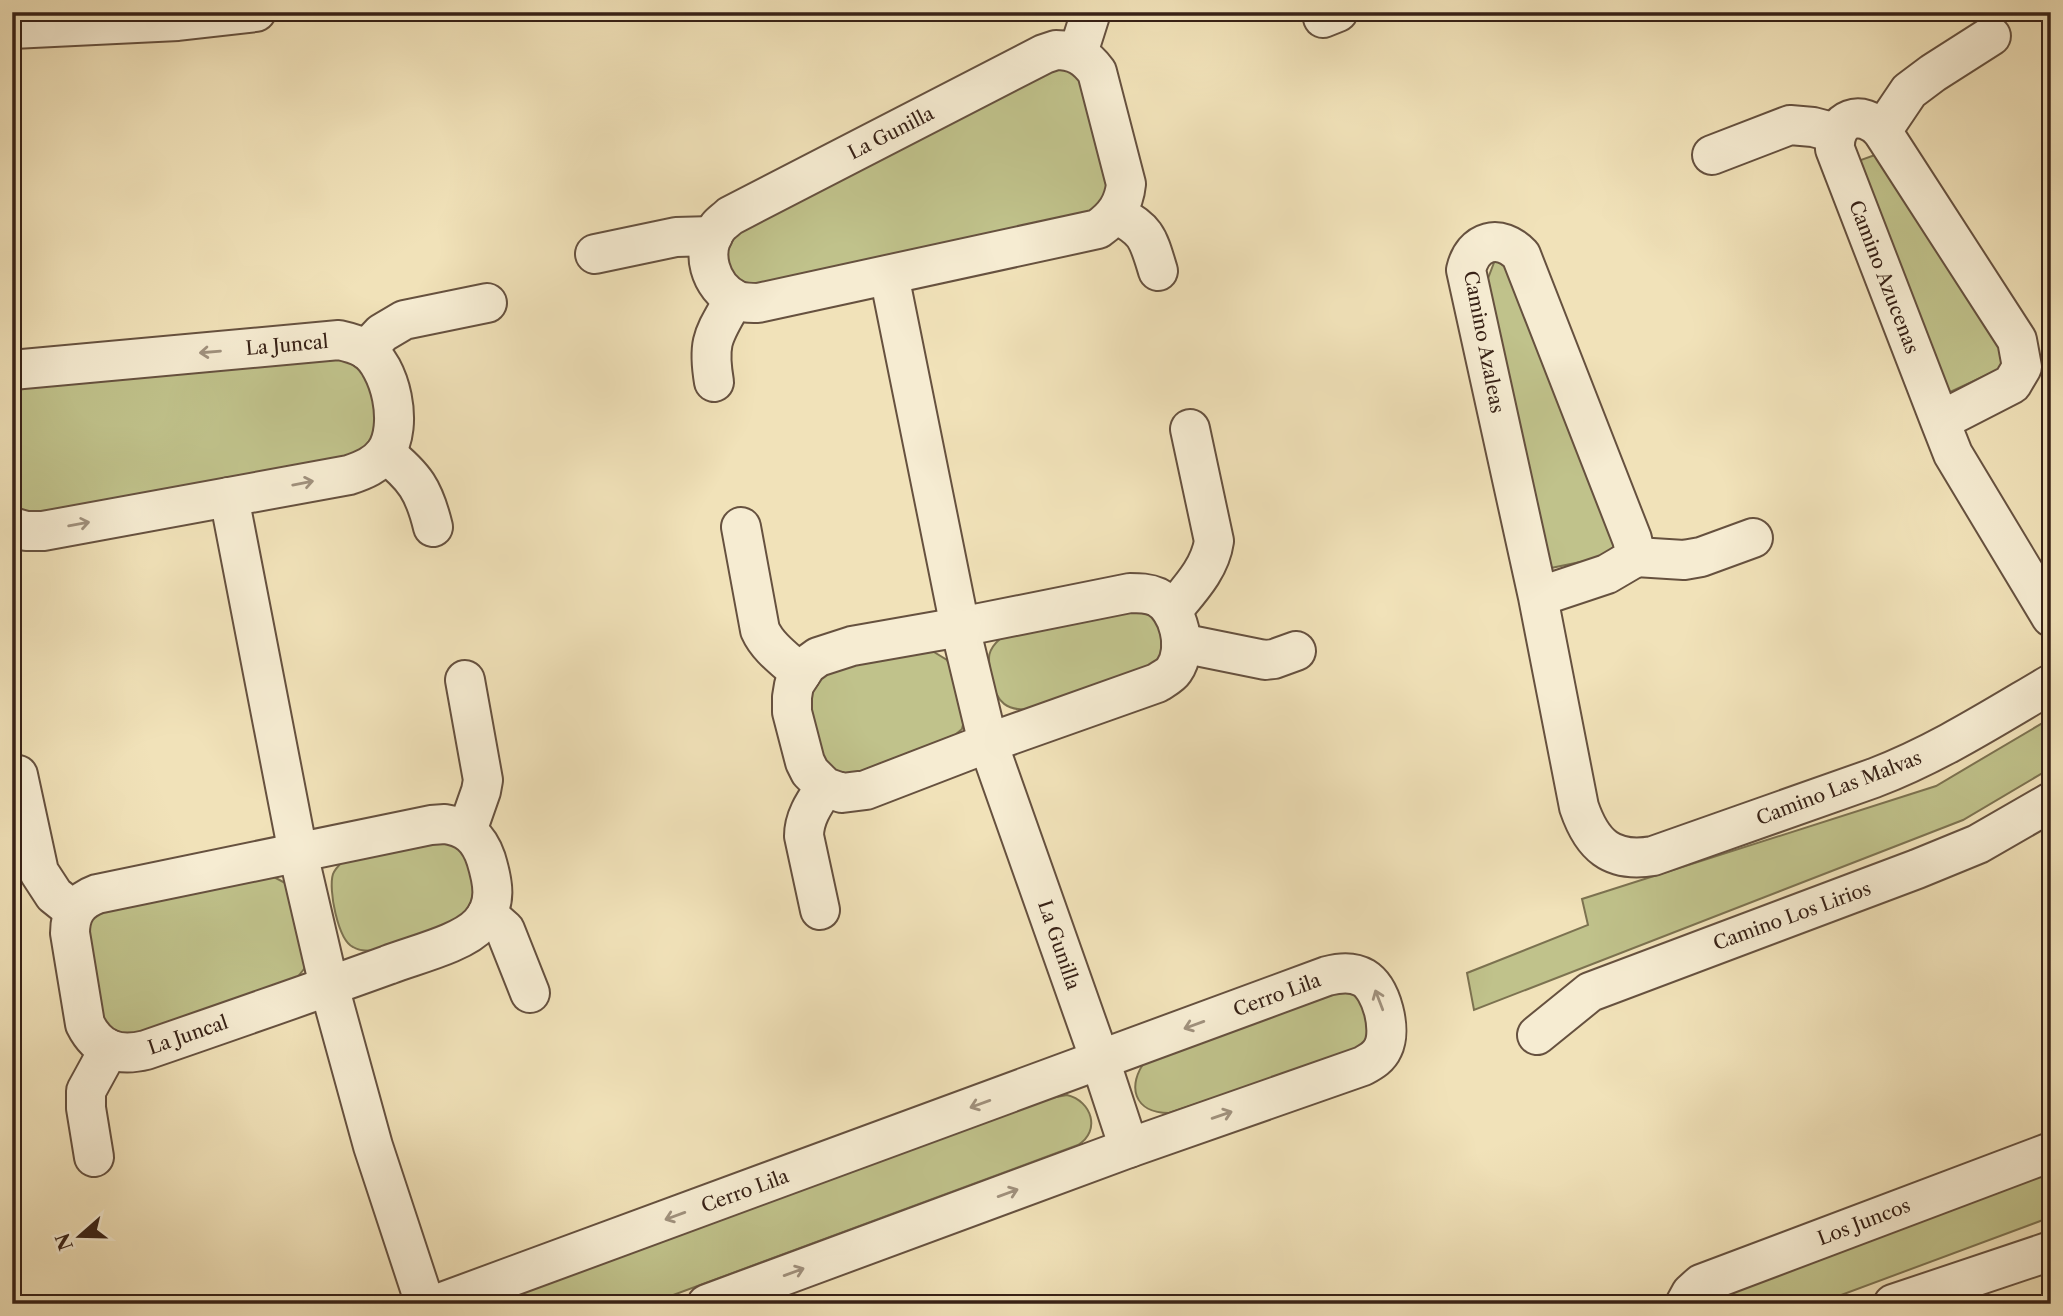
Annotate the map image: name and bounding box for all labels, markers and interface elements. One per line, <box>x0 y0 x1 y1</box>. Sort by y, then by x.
street label: La Gunilla <box>844 102 938 164</box>
street label: Camino Azucenas <box>1844 197 1924 357</box>
street label: Camino Azaleas <box>1459 269 1509 415</box>
street label: La Juncal <box>245 330 330 360</box>
one-way arrow <box>199 345 221 358</box>
one-way arrow <box>291 476 314 489</box>
one-way arrow <box>67 517 90 531</box>
street label: Camino Las Malvas <box>1753 746 1925 830</box>
street label: Camino Los Lirios <box>1710 877 1874 955</box>
street label: La Gunilla <box>1033 897 1085 993</box>
street label: Cerro Lila <box>1230 969 1324 1021</box>
one-way arrow <box>1372 990 1384 1012</box>
street label: La Juncal <box>145 1010 231 1059</box>
one-way arrow <box>1183 1020 1205 1032</box>
one-way arrow <box>970 1099 992 1111</box>
one-way arrow <box>1210 1108 1232 1120</box>
street label: Cerro Lila <box>698 1165 792 1217</box>
one-way arrow <box>996 1185 1018 1198</box>
street label: Los Juncos <box>1814 1194 1914 1250</box>
north arrow <box>46 1200 116 1270</box>
one-way arrow <box>664 1211 686 1224</box>
text: N <box>51 1230 78 1253</box>
one-way arrow <box>783 1264 805 1277</box>

